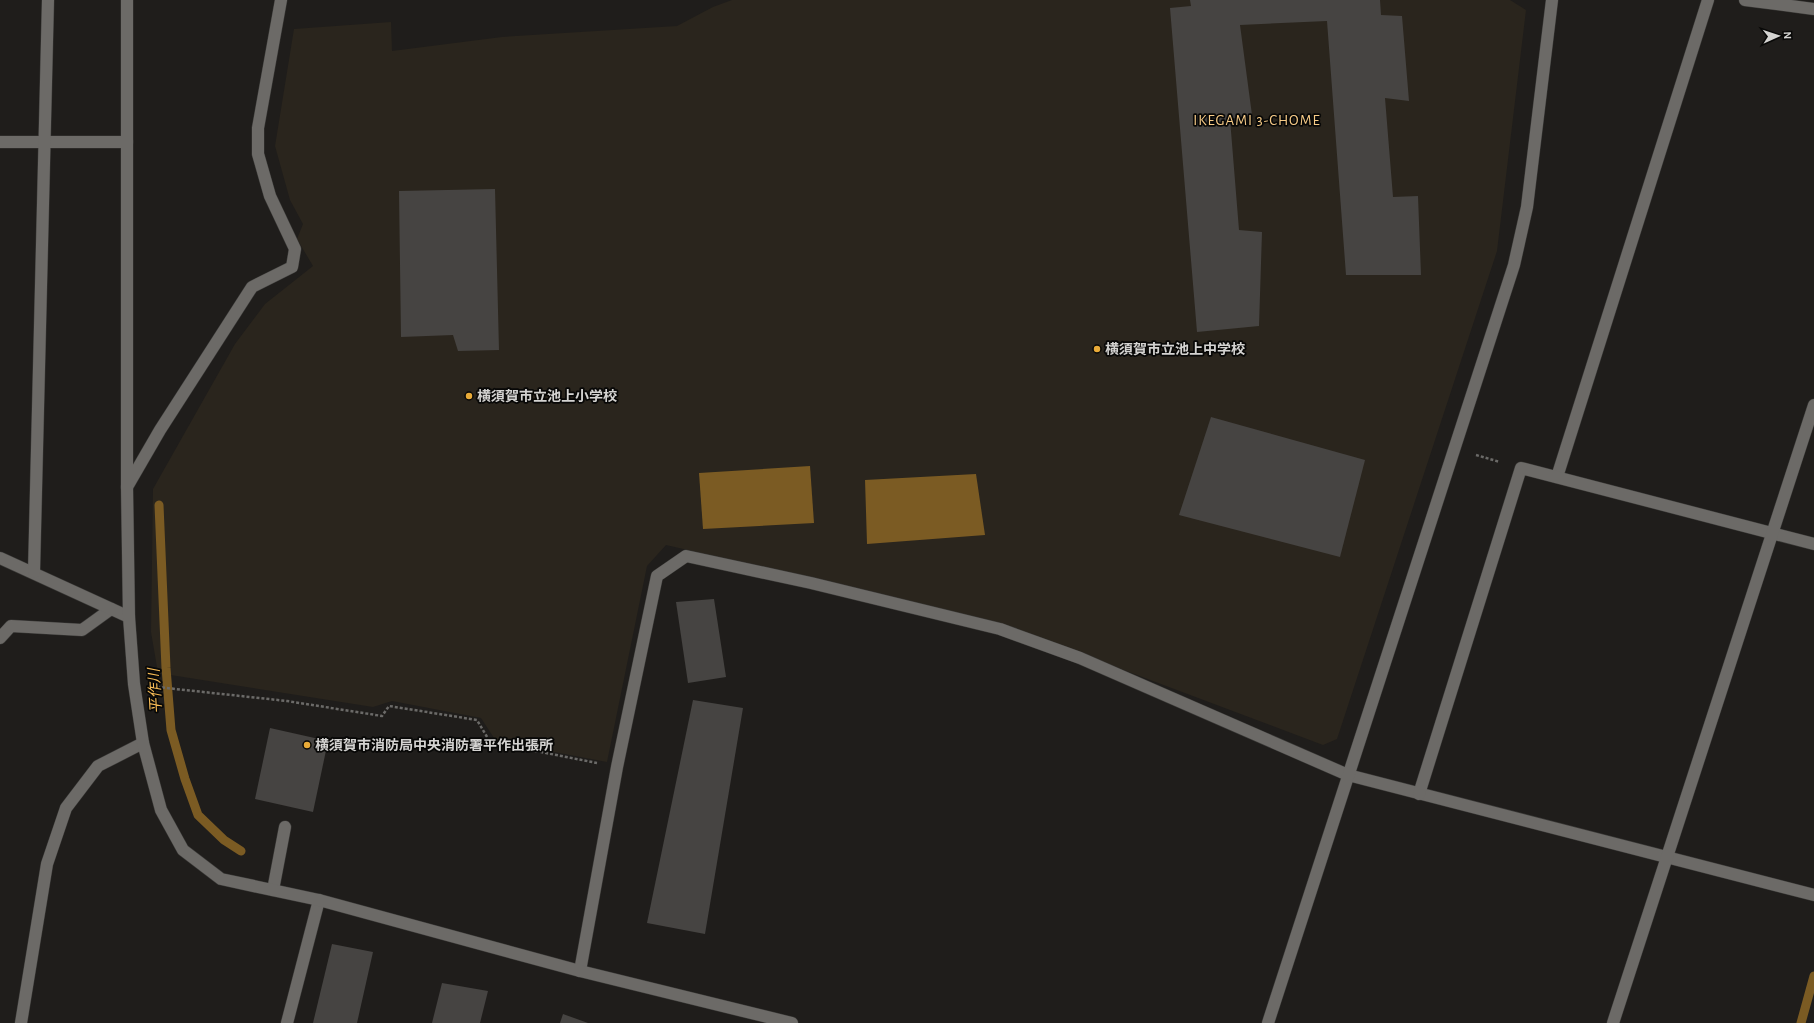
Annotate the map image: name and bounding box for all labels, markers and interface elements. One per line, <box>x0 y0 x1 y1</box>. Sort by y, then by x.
north arrow <box>1758 16 1798 56</box>
text: N <box>1782 31 1793 40</box>
district label: IKEGAMI 3-CHOME <box>1193 113 1321 128</box>
place label: 横須賀市立池上中学校 <box>1105 341 1245 357</box>
marker: 横須賀市立池上中学校 <box>1092 344 1102 354</box>
place label: 横須賀市立池上小学校 <box>477 388 617 404</box>
marker: 横須賀市立池上小学校 <box>464 391 474 401</box>
water label: 平作川 <box>146 666 164 714</box>
place label: 横須賀市消防局中央消防署平作出張所 <box>315 737 553 753</box>
marker: 横須賀市消防局中央消防署平作出張所 <box>302 740 312 750</box>

